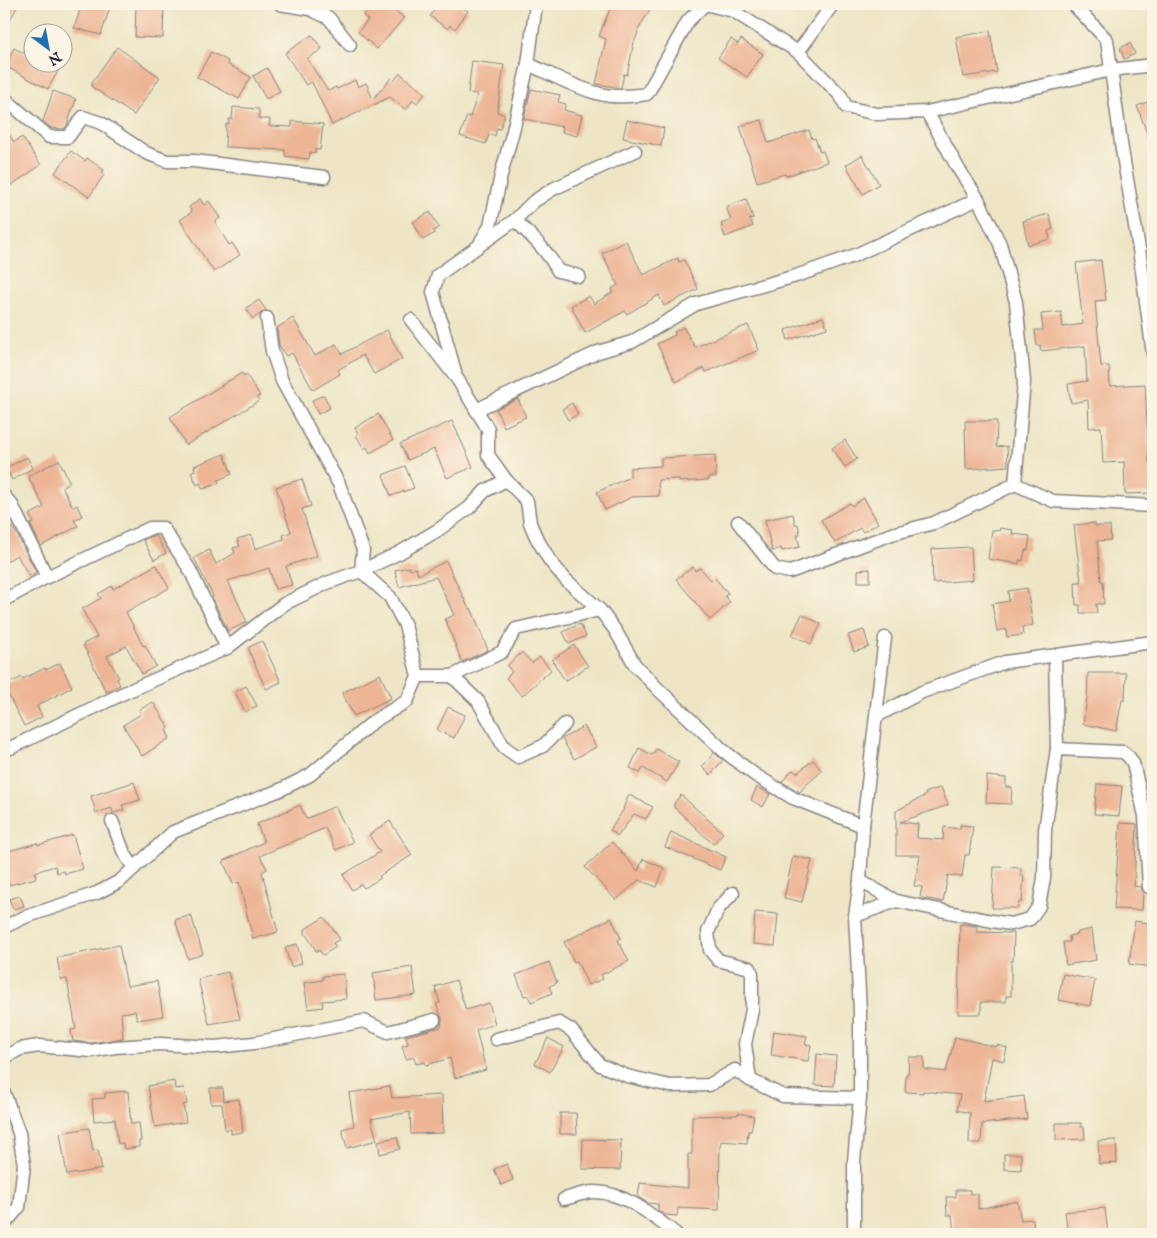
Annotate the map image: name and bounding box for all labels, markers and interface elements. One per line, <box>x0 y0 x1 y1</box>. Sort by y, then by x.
north arrow <box>22 22 72 72</box>
text: N <box>44 47 65 69</box>

